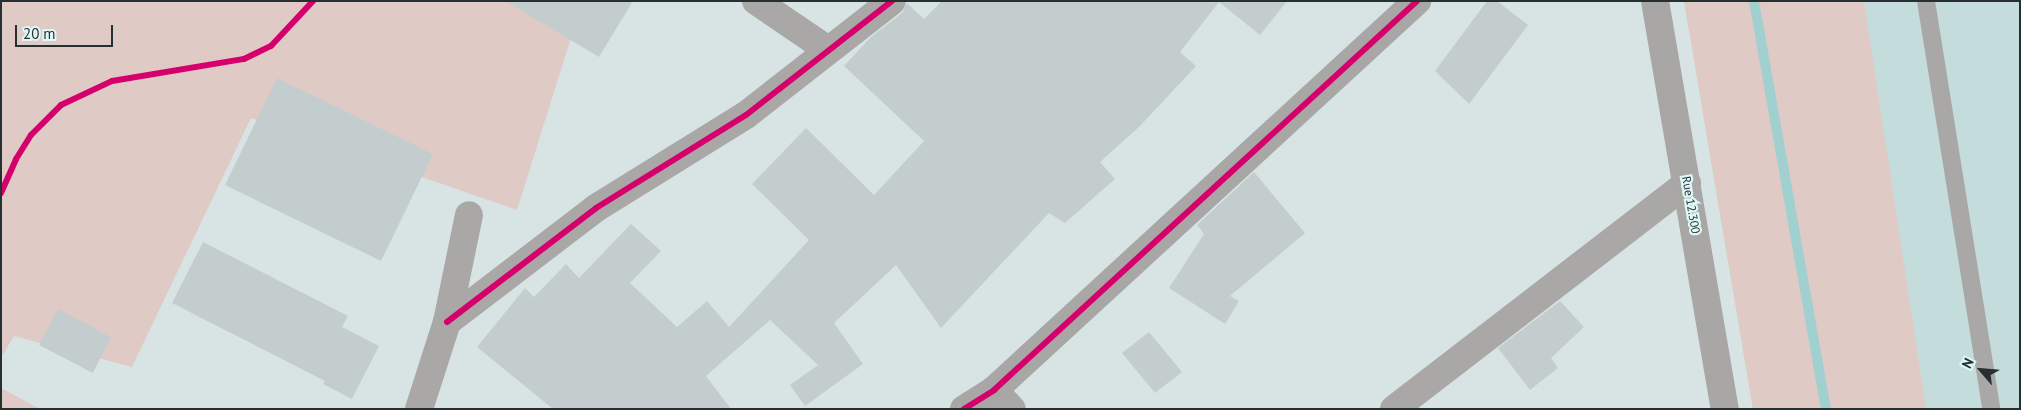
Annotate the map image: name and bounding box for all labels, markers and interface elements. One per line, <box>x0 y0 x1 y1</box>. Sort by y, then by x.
scale bar <box>18 15 115 47</box>
text: 20 m <box>23 24 56 43</box>
street label: Rue 12.300 <box>1679 175 1703 235</box>
north arrow <box>1956 345 2006 395</box>
text: N <box>1958 355 1978 371</box>

